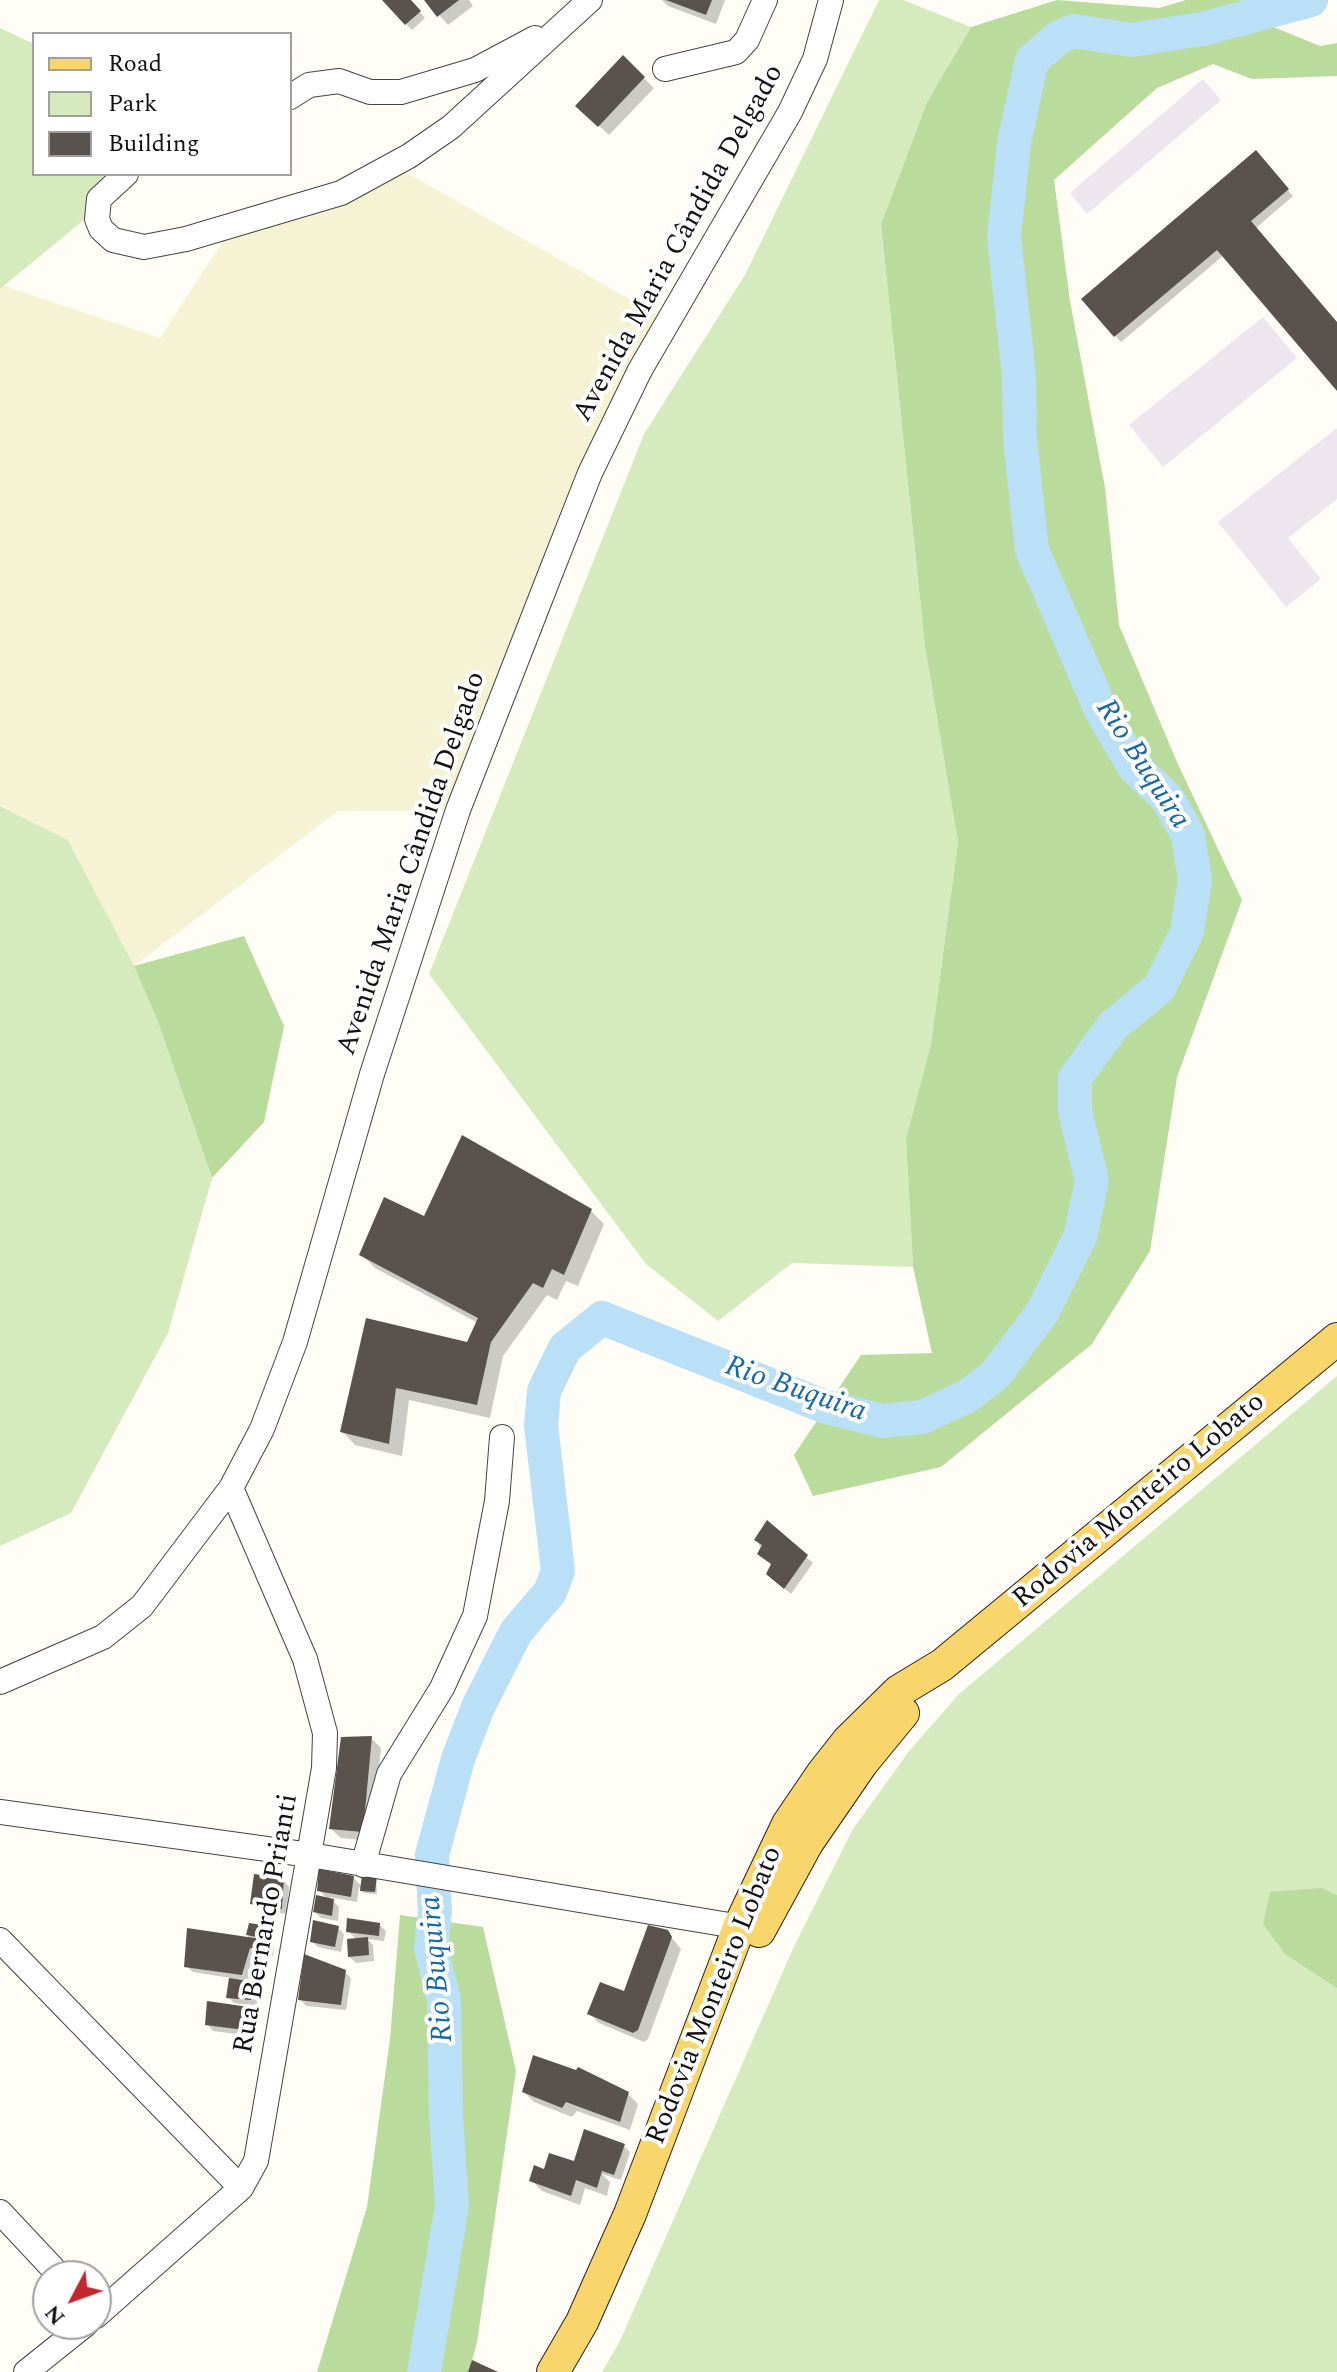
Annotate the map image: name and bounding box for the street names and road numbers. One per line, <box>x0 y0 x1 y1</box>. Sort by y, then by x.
street label: Avenida Maria Cândida Delgado <box>568 59 792 429</box>
street label: Avenida Maria Cândida Delgado <box>331 668 495 1060</box>
street label: Rodovia Monteiro Lobato <box>1007 1387 1273 1617</box>
street label: Rua Bernardo Prianti <box>229 1792 307 2056</box>
street label: Rodovia Monteiro Lobato <box>641 1842 791 2150</box>

